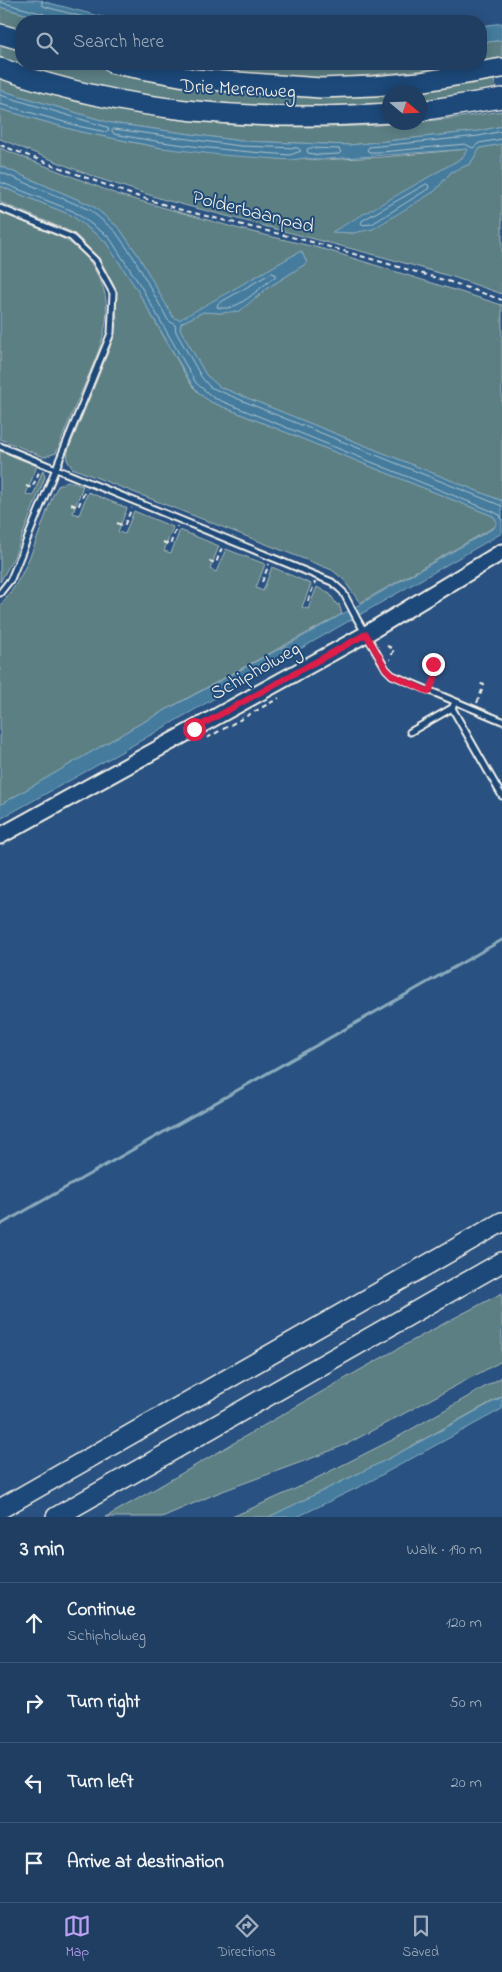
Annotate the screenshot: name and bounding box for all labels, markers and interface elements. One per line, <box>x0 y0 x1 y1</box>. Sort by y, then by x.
search box <box>15 15 487 70</box>
icon: search <box>33 29 61 57</box>
text: Search here <box>73 29 164 56</box>
street label: Drie Merenweg <box>178 72 296 109</box>
north arrow <box>382 85 427 130</box>
street label: Polderbaanpad <box>189 184 317 242</box>
street label: Schipholweg <box>206 635 307 710</box>
route end <box>422 653 445 676</box>
route start <box>183 718 206 741</box>
text: 3 min <box>20 1535 64 1565</box>
text: Walk · 190 m <box>407 1538 482 1562</box>
text: Continue <box>67 1597 135 1624</box>
icon: ahead <box>20 1609 48 1637</box>
text: 120 m <box>446 1611 482 1635</box>
text: Schipholweg <box>67 1624 146 1648</box>
icon: right <box>20 1689 48 1717</box>
text: Turn right <box>67 1689 140 1716</box>
text: 50 m <box>450 1691 482 1715</box>
icon: left <box>20 1769 48 1797</box>
text: Turn left <box>67 1769 134 1796</box>
text: 20 m <box>451 1771 482 1795</box>
icon: arrive <box>20 1849 48 1877</box>
text: Arrive at destination <box>67 1849 224 1876</box>
tab: Map <box>63 1912 91 1963</box>
tab: Directions <box>218 1912 276 1963</box>
tab: Saved <box>402 1912 439 1963</box>

